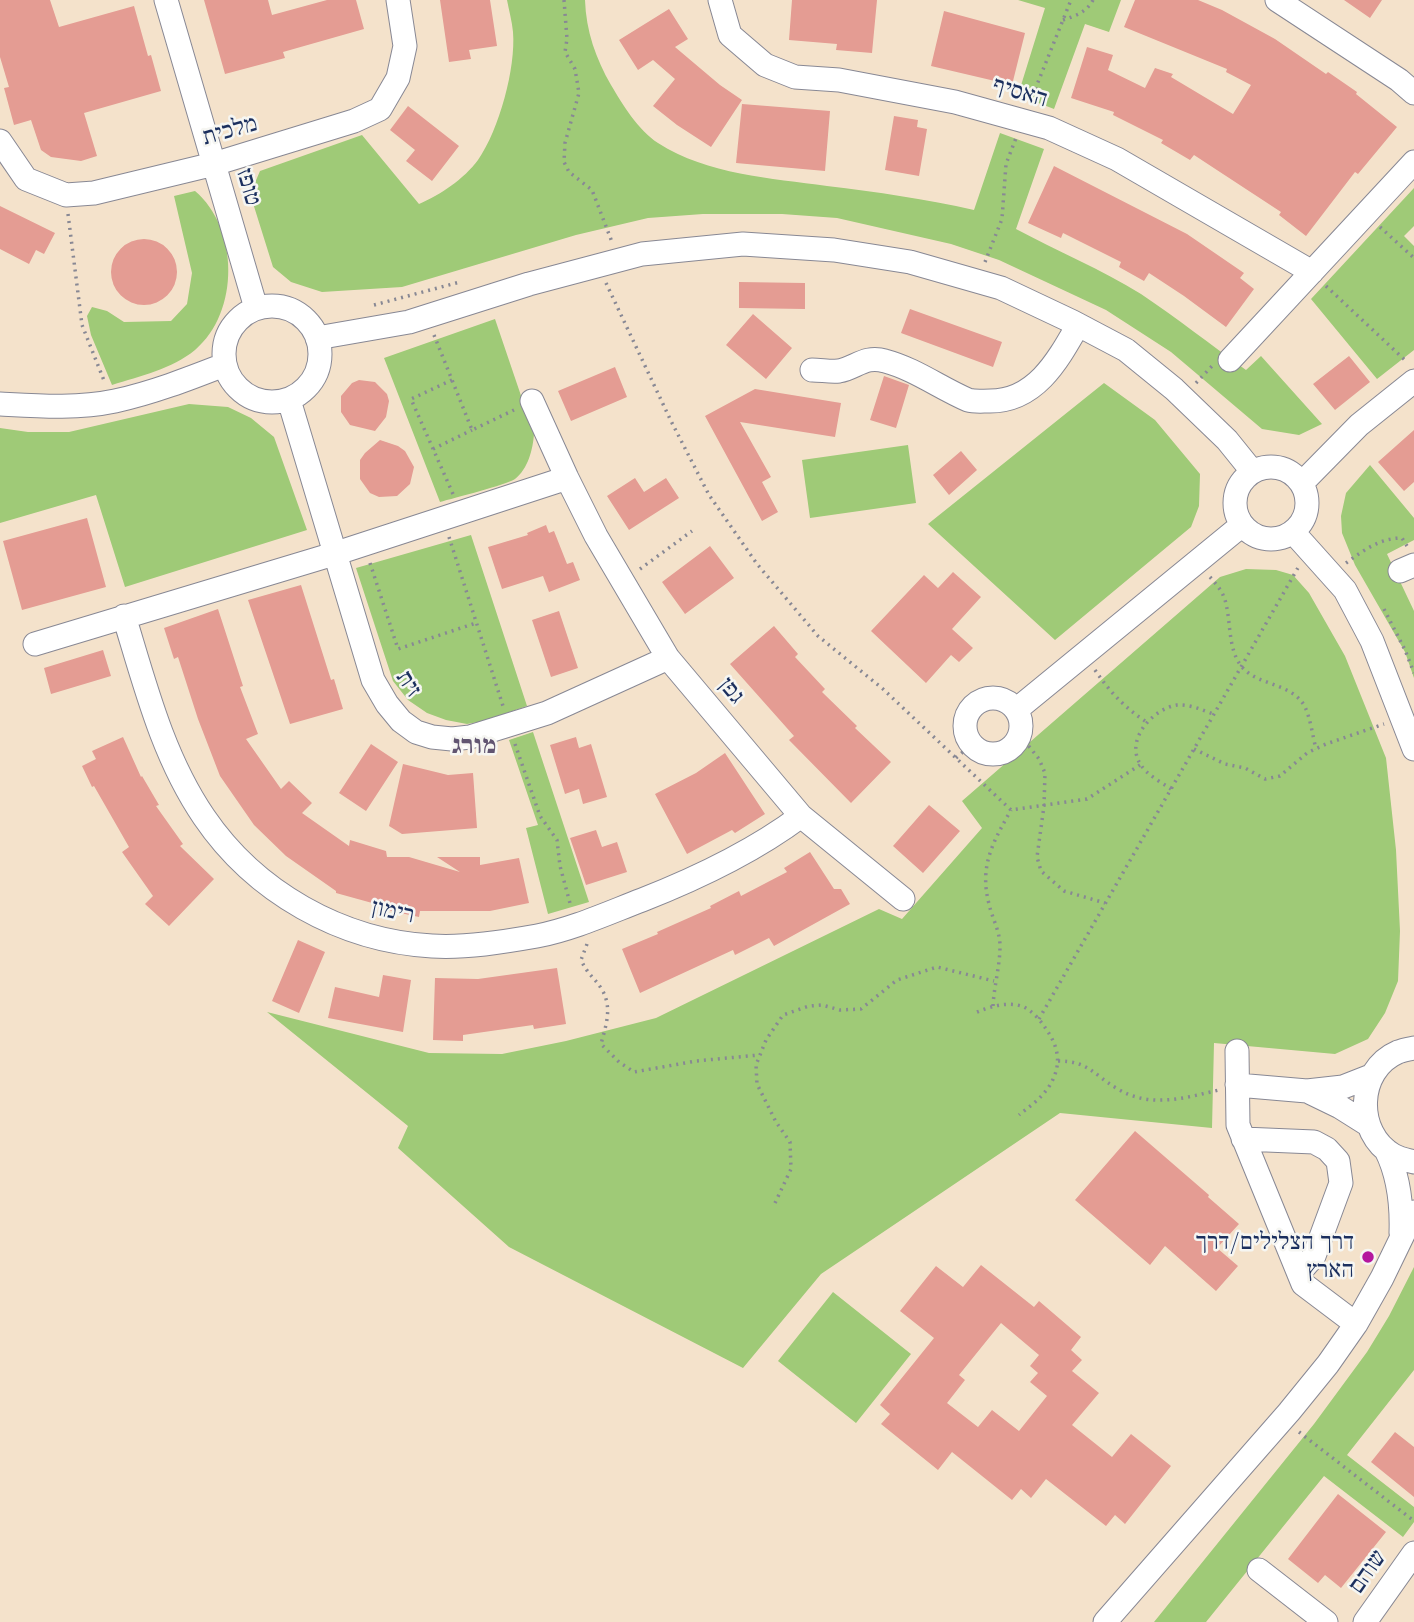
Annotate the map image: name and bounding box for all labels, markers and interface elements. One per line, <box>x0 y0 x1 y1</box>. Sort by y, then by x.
street label: האסיף <box>989 71 1051 115</box>
street label: מלכית <box>199 109 261 153</box>
street label: טופז <box>229 165 267 209</box>
street label: זית <box>389 665 427 703</box>
street label: גפן <box>712 672 750 710</box>
district label: מורג <box>452 730 496 762</box>
street label: רימון <box>369 893 417 931</box>
place label: דרך הצלילים/דרך הארץ <box>1196 1229 1354 1285</box>
marker: דרך הצלילים/דרך הארץ <box>1360 1249 1376 1265</box>
street label: שוהם <box>1343 1545 1393 1599</box>

